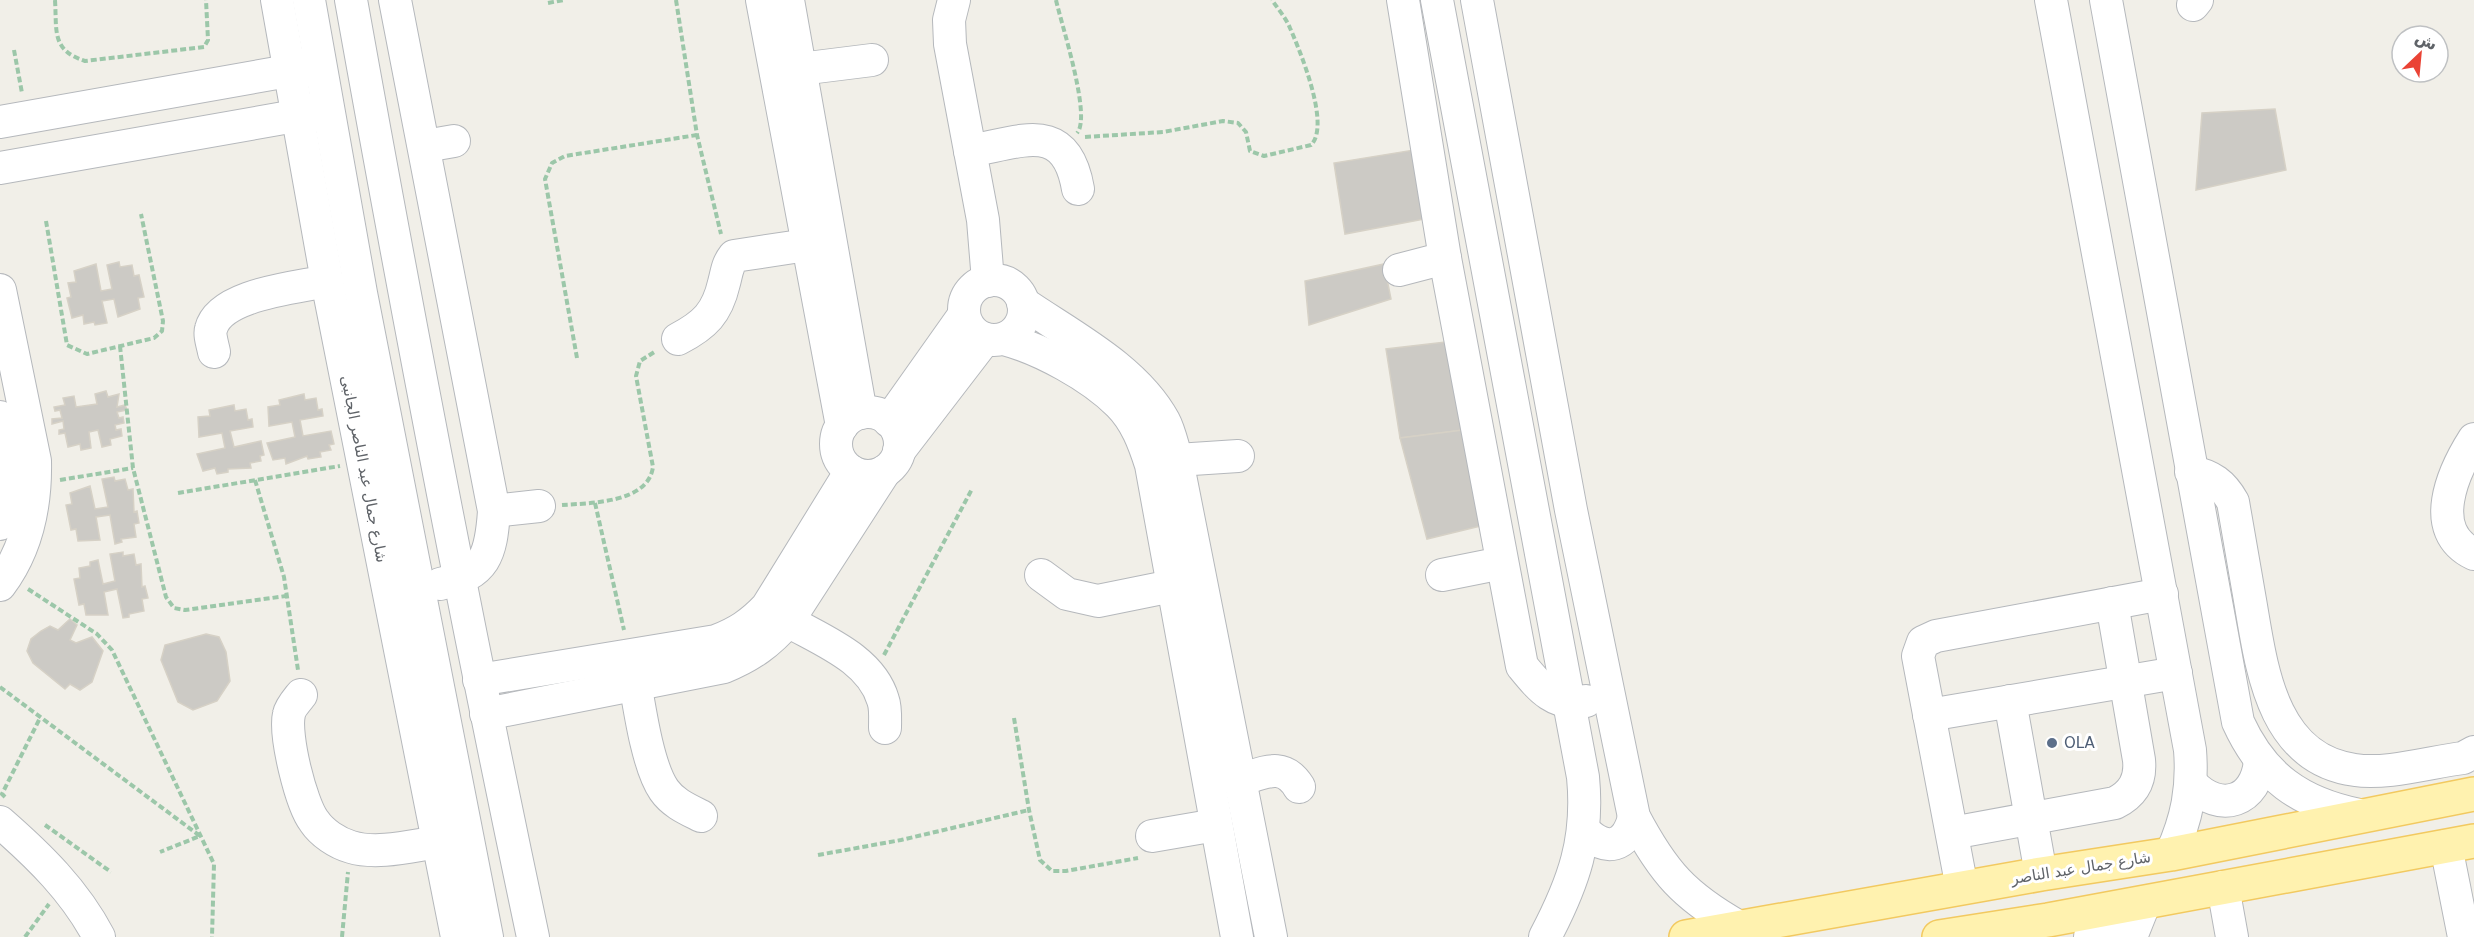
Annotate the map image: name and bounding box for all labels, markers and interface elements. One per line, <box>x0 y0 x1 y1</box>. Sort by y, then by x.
north arrow <box>2390 24 2450 84</box>
text: ش <box>2412 28 2440 54</box>
street label: شارع جمال عبد الناصر الجانبى <box>337 374 391 564</box>
place label: OLA <box>2064 734 2096 752</box>
marker: OLA <box>2045 736 2059 750</box>
street label: شارع جمال عبد الناصر <box>2009 848 2152 888</box>

